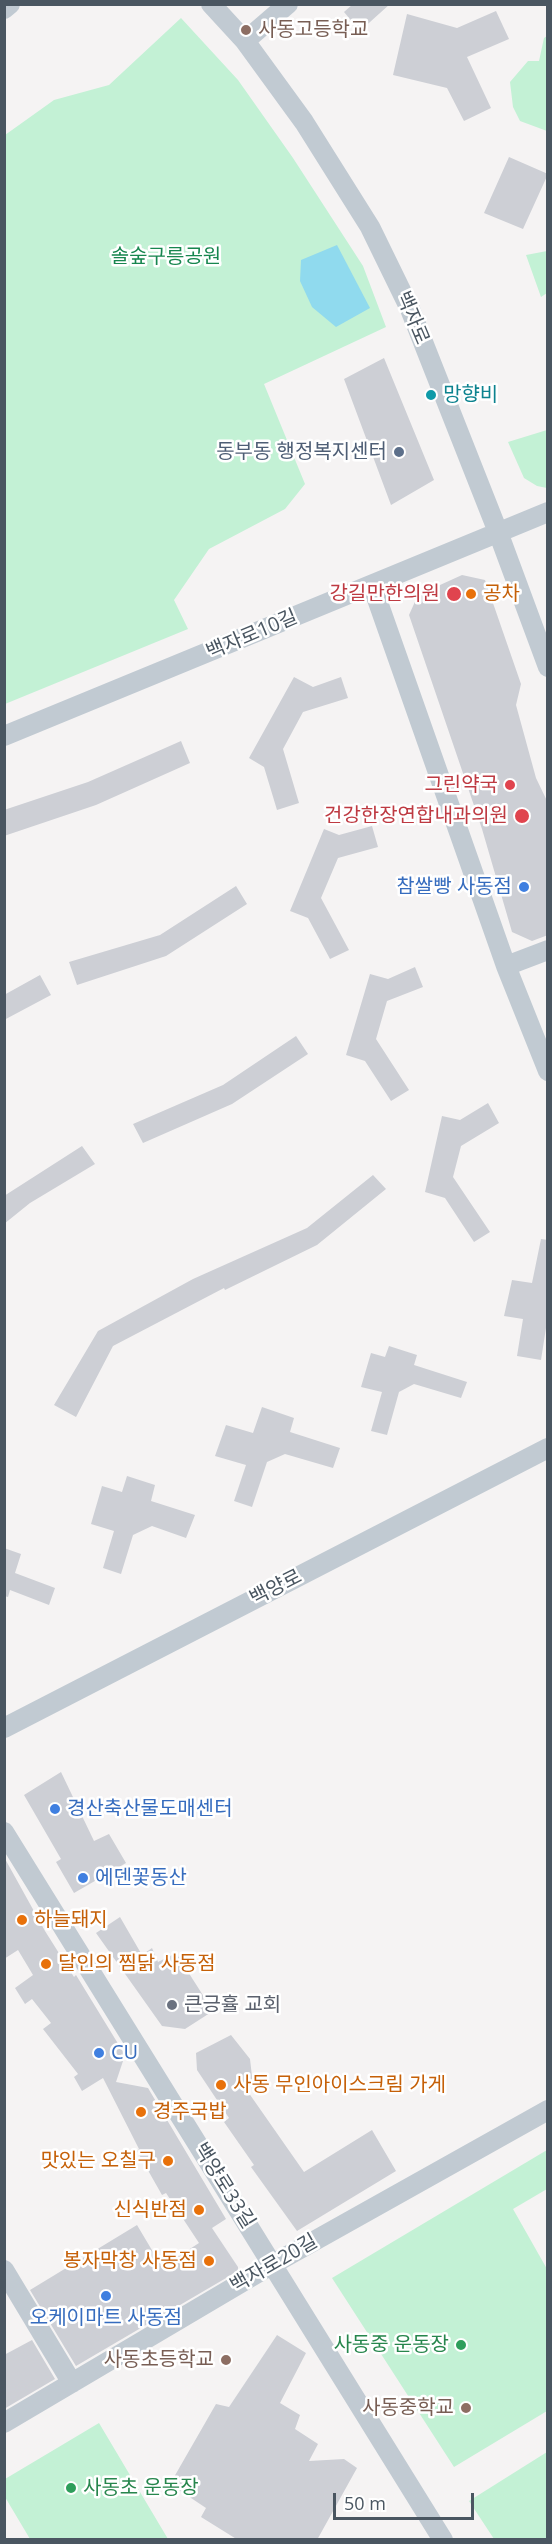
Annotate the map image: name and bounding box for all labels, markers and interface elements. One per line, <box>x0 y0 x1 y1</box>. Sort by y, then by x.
place label: 사동고등학교 <box>258 18 368 42</box>
marker: 사동고등학교 <box>239 23 253 37</box>
park label: 솔숲구릉공원 <box>111 245 221 269</box>
street label: 백자로 <box>390 288 434 348</box>
place label: 망향비 <box>443 383 498 407</box>
marker: 망향비 <box>424 388 438 402</box>
place label: 동부동 행정복지센터 <box>216 440 387 464</box>
marker: 동부동 행정복지센터 <box>392 445 406 459</box>
place label: 강길만한의원 <box>330 582 440 606</box>
place label: 공차 <box>483 582 520 606</box>
marker: 강길만한의원 <box>445 585 463 603</box>
marker: 공차 <box>464 587 478 601</box>
street label: 백자로10길 <box>203 605 301 665</box>
place label: 그린약국 <box>424 773 498 797</box>
marker: 그린약국 <box>503 778 517 792</box>
place label: 건강한장연합내과의원 <box>324 804 508 828</box>
marker: 건강한장연합내과의원 <box>513 807 531 825</box>
place label: 참쌀빵 사동점 <box>396 875 512 899</box>
marker: 참쌀빵 사동점 <box>517 880 531 894</box>
street label: 백양로 <box>246 1565 306 1611</box>
place label: 경산축산물도매센터 <box>67 1797 233 1821</box>
marker: 경산축산물도매센터 <box>48 1802 62 1816</box>
place label: 에덴꽃동산 <box>95 1866 187 1890</box>
marker: 에덴꽃동산 <box>76 1871 90 1885</box>
place label: 하늘돼지 <box>34 1908 108 1932</box>
marker: 하늘돼지 <box>15 1913 29 1927</box>
place label: 달인의 찜닭 사동점 <box>58 1952 216 1976</box>
marker: 달인의 찜닭 사동점 <box>39 1957 53 1971</box>
place label: 큰긍휼 교회 <box>184 1993 281 2017</box>
marker: 큰긍휼 교회 <box>165 1998 179 2012</box>
place label: CU <box>111 2041 138 2065</box>
marker: CU <box>92 2046 106 2060</box>
place label: 사동 무인아이스크림 가게 <box>233 2073 446 2097</box>
marker: 사동 무인아이스크림 가게 <box>214 2078 228 2092</box>
place label: 경주국밥 <box>153 2100 227 2124</box>
marker: 경주국밥 <box>134 2105 148 2119</box>
street label: 백양로33길 <box>188 2139 260 2233</box>
place label: 맛있는 오칠구 <box>40 2149 156 2173</box>
marker: 맛있는 오칠구 <box>161 2154 175 2168</box>
place label: 신식반점 <box>113 2198 187 2222</box>
marker: 신식반점 <box>192 2203 206 2217</box>
street label: 백자로20길 <box>226 2229 322 2299</box>
place label: 봉자막창 사동점 <box>63 2249 197 2273</box>
marker: 봉자막창 사동점 <box>202 2254 216 2268</box>
marker: 오케이마트 사동점 <box>99 2289 113 2303</box>
place label: 오케이마트 사동점 <box>30 2306 182 2330</box>
place label: 사동중 운동장 <box>333 2333 449 2357</box>
marker: 사동중 운동장 <box>454 2338 468 2352</box>
place label: 사동초등학교 <box>104 2348 214 2372</box>
marker: 사동초등학교 <box>219 2353 233 2367</box>
place label: 사동중학교 <box>362 2396 454 2420</box>
marker: 사동중학교 <box>459 2401 473 2415</box>
place label: 사동초 운동장 <box>83 2476 199 2500</box>
marker: 사동초 운동장 <box>64 2481 78 2495</box>
scale bar <box>336 2481 477 2519</box>
text: 50 m <box>344 2491 386 2515</box>

